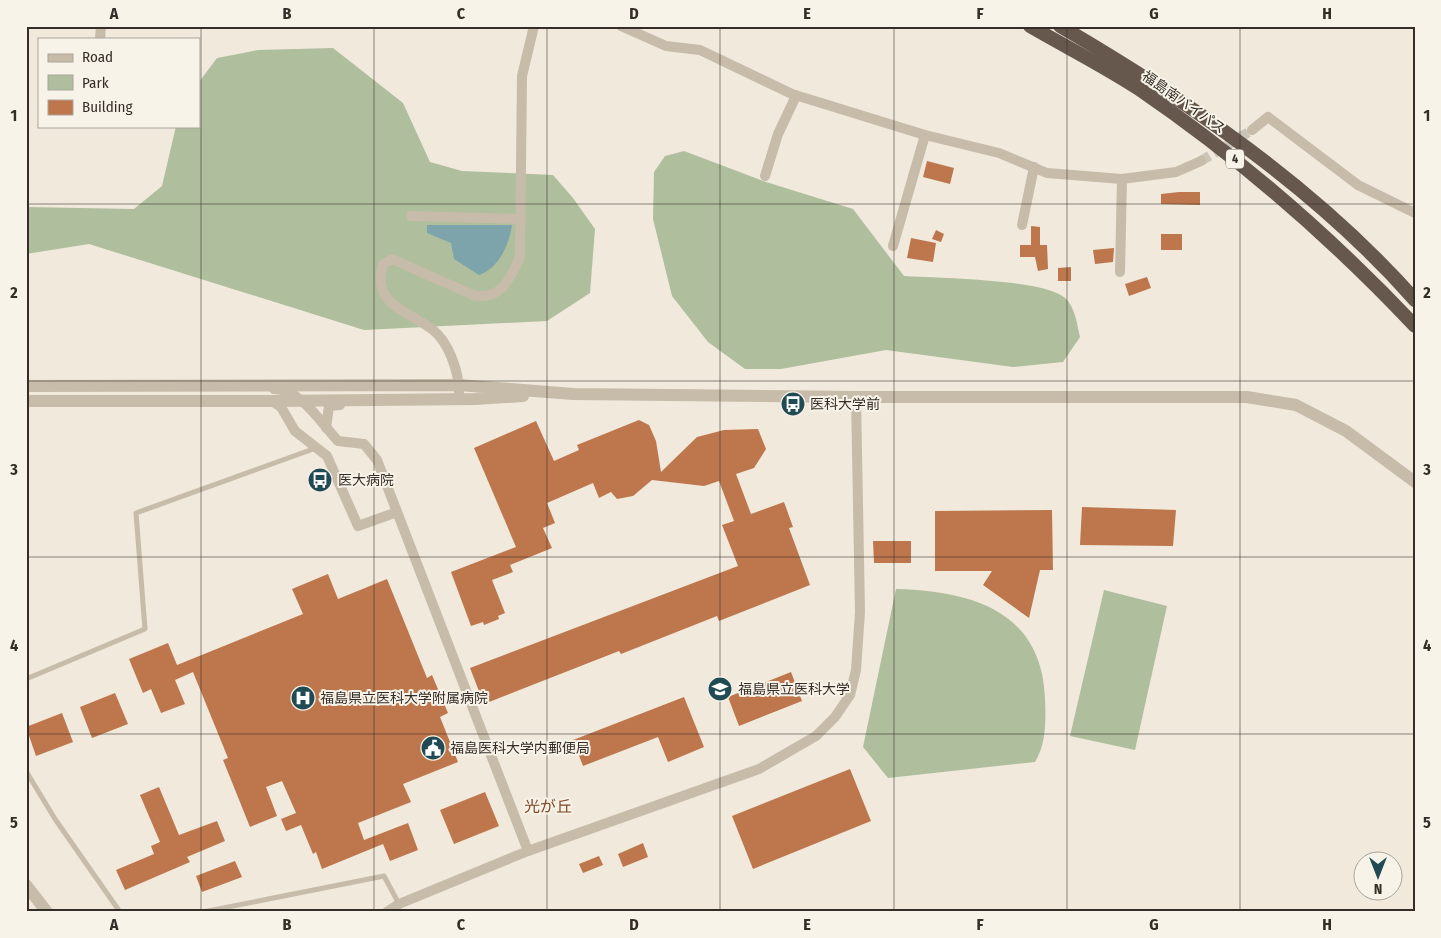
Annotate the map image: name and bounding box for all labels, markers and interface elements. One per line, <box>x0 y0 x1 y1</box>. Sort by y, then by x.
text: A <box>109 4 119 23</box>
text: B <box>283 4 292 23</box>
text: C <box>457 4 466 23</box>
text: D <box>629 4 639 23</box>
text: E <box>803 4 811 23</box>
text: F <box>976 4 984 23</box>
text: G <box>1149 4 1159 23</box>
text: H <box>1322 4 1332 23</box>
legend <box>38 38 200 128</box>
text: Road <box>82 48 113 66</box>
street label: 福島南バイパス <box>1139 67 1229 137</box>
text: Park <box>82 74 109 92</box>
text: Building <box>82 98 133 116</box>
text: 1 <box>11 106 17 125</box>
text: 1 <box>1424 106 1430 125</box>
road number: 4 <box>1226 150 1244 168</box>
text: 2 <box>9 283 18 302</box>
text: 2 <box>1422 283 1431 302</box>
bus stop icon: 医科大学前 <box>780 391 806 417</box>
place label: 医科大学前 <box>810 396 880 413</box>
text: 3 <box>9 460 18 479</box>
text: 3 <box>1422 460 1431 479</box>
bus stop icon: 医大病院 <box>307 467 333 493</box>
place label: 医大病院 <box>338 472 394 489</box>
text: 4 <box>10 636 18 655</box>
text: 4 <box>1423 636 1431 655</box>
school or university icon: 福島県立医科大学 <box>707 676 733 702</box>
place label: 福島県立医科大学 <box>738 681 850 698</box>
hospital icon: 福島県立医科大学附属病院 <box>290 685 316 711</box>
place label: 福島県立医科大学附属病院 <box>320 690 488 707</box>
public building icon: 福島医科大学内郵便局 <box>420 735 446 761</box>
place label: 福島医科大学内郵便局 <box>450 740 590 757</box>
district label: 光が丘 <box>524 797 572 816</box>
text: 5 <box>10 813 18 832</box>
text: 5 <box>1423 813 1431 832</box>
north arrow <box>1354 850 1404 900</box>
text: N <box>1374 880 1382 897</box>
text: A <box>109 915 119 934</box>
text: B <box>283 915 292 934</box>
text: C <box>457 915 466 934</box>
text: D <box>629 915 639 934</box>
text: E <box>803 915 811 934</box>
text: F <box>976 915 984 934</box>
text: G <box>1149 915 1159 934</box>
text: H <box>1322 915 1332 934</box>

